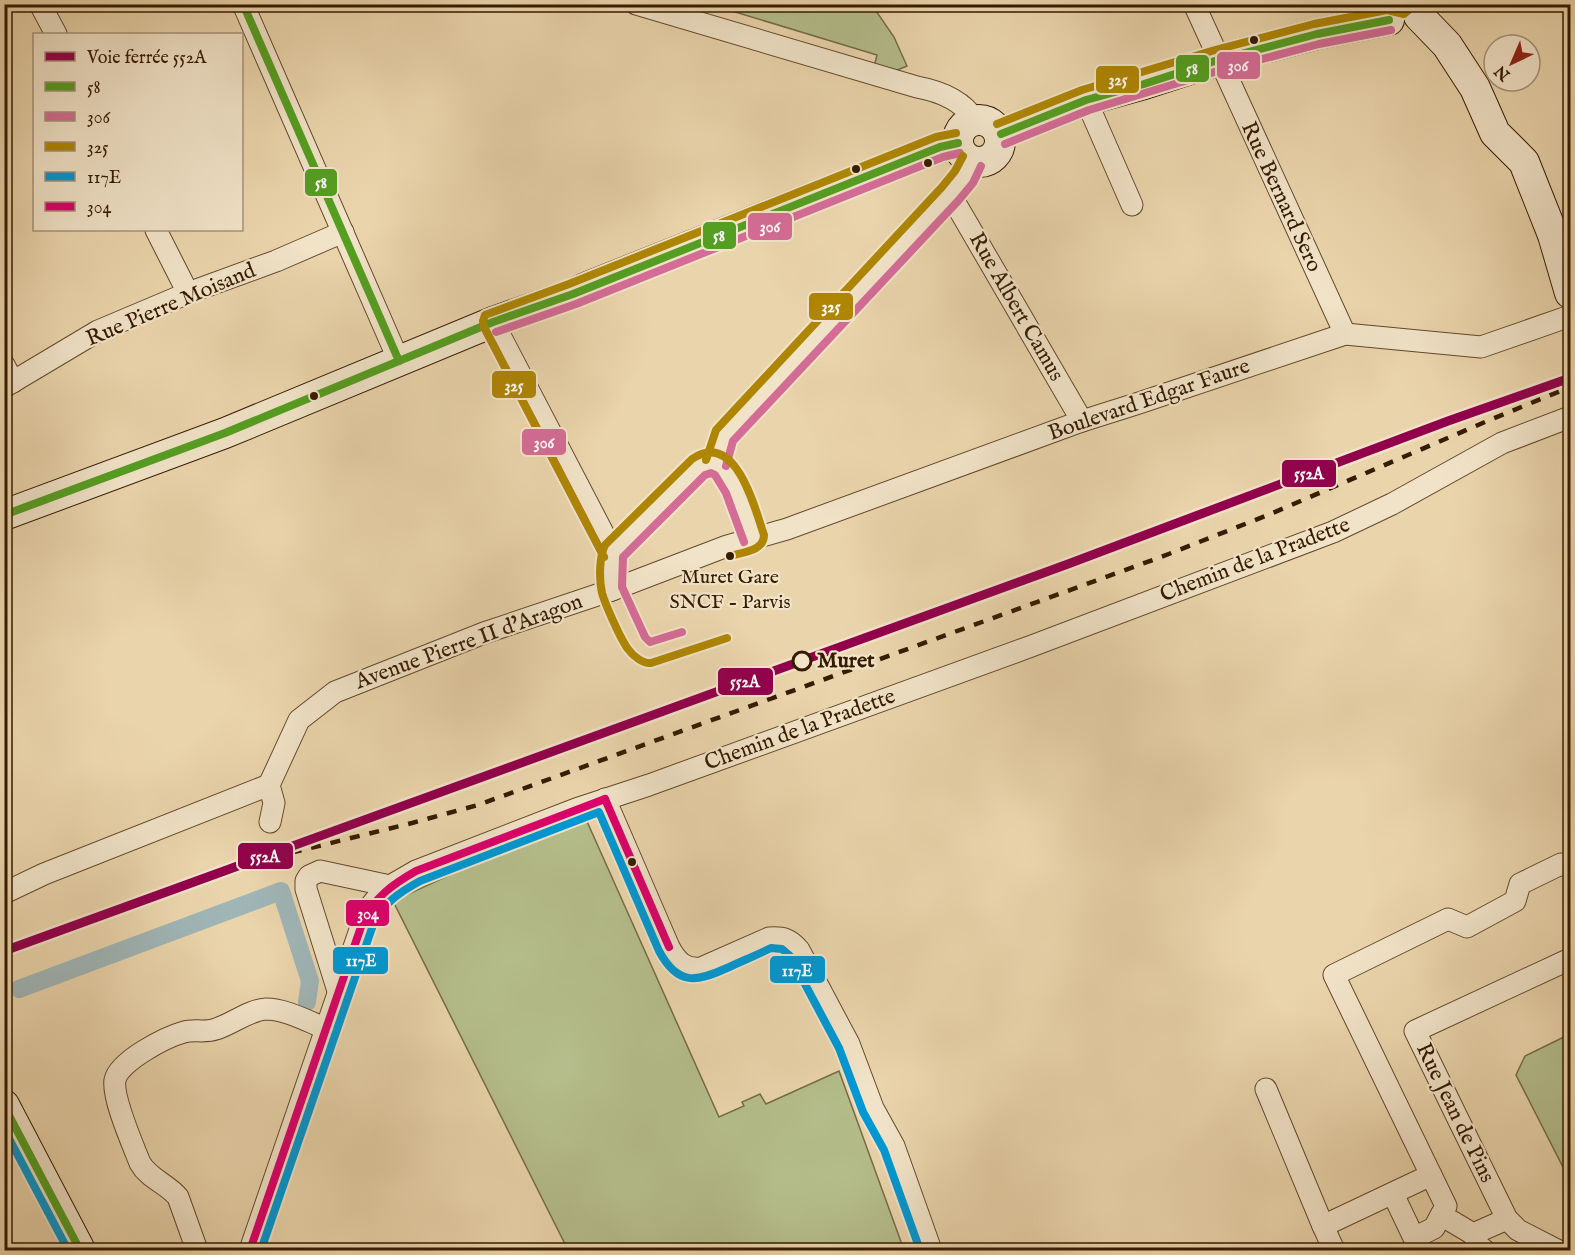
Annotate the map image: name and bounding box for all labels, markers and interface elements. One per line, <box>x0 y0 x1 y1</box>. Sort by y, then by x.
legend <box>33 33 243 231</box>
north arrow <box>1482 33 1542 93</box>
unlabelled marker <box>1248 34 1260 46</box>
text: Voie ferrée 552A <box>86 47 207 70</box>
line badge: 306 <box>1216 51 1261 80</box>
line badge: 58 <box>1175 54 1210 83</box>
text: 306 <box>1228 57 1250 77</box>
text: 58 <box>1186 60 1198 80</box>
text: N <box>1491 60 1516 85</box>
line badge: 325 <box>1095 65 1140 94</box>
text: 325 <box>1108 71 1128 91</box>
text: 58 <box>87 77 101 100</box>
text: 306 <box>87 107 111 130</box>
street label: Rue Bernard Sero <box>1234 117 1328 277</box>
text: 325 <box>87 137 109 160</box>
unlabelled marker <box>922 157 934 169</box>
unlabelled marker <box>850 163 862 175</box>
text: 117E <box>87 167 121 190</box>
line badge: 58 <box>304 168 338 197</box>
text: 58 <box>315 174 327 194</box>
text: 304 <box>87 197 112 220</box>
line badge: 306 <box>747 212 793 241</box>
text: 306 <box>760 218 782 238</box>
line badge: 58 <box>702 221 737 250</box>
text: 58 <box>713 227 725 247</box>
street label: Rue Albert Camus <box>962 228 1070 386</box>
street label: Rue Pierre Moisand <box>82 257 260 353</box>
line badge: 325 <box>808 292 854 321</box>
text: 325 <box>821 298 841 318</box>
street label: Boulevard Edgar Faure <box>1044 352 1254 448</box>
line badge: 325 <box>491 370 537 399</box>
text: 325 <box>504 377 524 397</box>
unlabelled marker <box>308 390 320 402</box>
line badge: 306 <box>521 428 567 456</box>
text: 306 <box>534 434 556 454</box>
line badge: 552A <box>1281 459 1337 488</box>
text: 552A <box>1294 465 1325 485</box>
street label: Chemin de la Pradette <box>1156 511 1354 609</box>
marker: Muret Gare SNCF - Parvis <box>724 550 736 562</box>
place label: Muret Gare SNCF - Parvis <box>669 565 791 615</box>
street label: Avenue Pierre II d'Aragon <box>350 588 587 697</box>
place label: Muret <box>817 647 875 675</box>
marker: Muret <box>792 651 812 671</box>
line badge: 552A <box>717 667 774 696</box>
text: 552A <box>730 673 761 693</box>
street label: Chemin de la Pradette <box>701 682 899 778</box>
line badge: 552A <box>237 842 294 870</box>
text: 552A <box>250 848 281 868</box>
unlabelled marker <box>626 856 638 868</box>
line badge: 304 <box>345 899 390 927</box>
text: 304 <box>357 905 380 925</box>
line badge: 117E <box>332 946 389 975</box>
text: 117E <box>346 952 376 972</box>
line badge: 117E <box>769 955 826 984</box>
text: 117E <box>782 962 812 982</box>
street label: Rue Jean de Pins <box>1409 1038 1501 1188</box>

